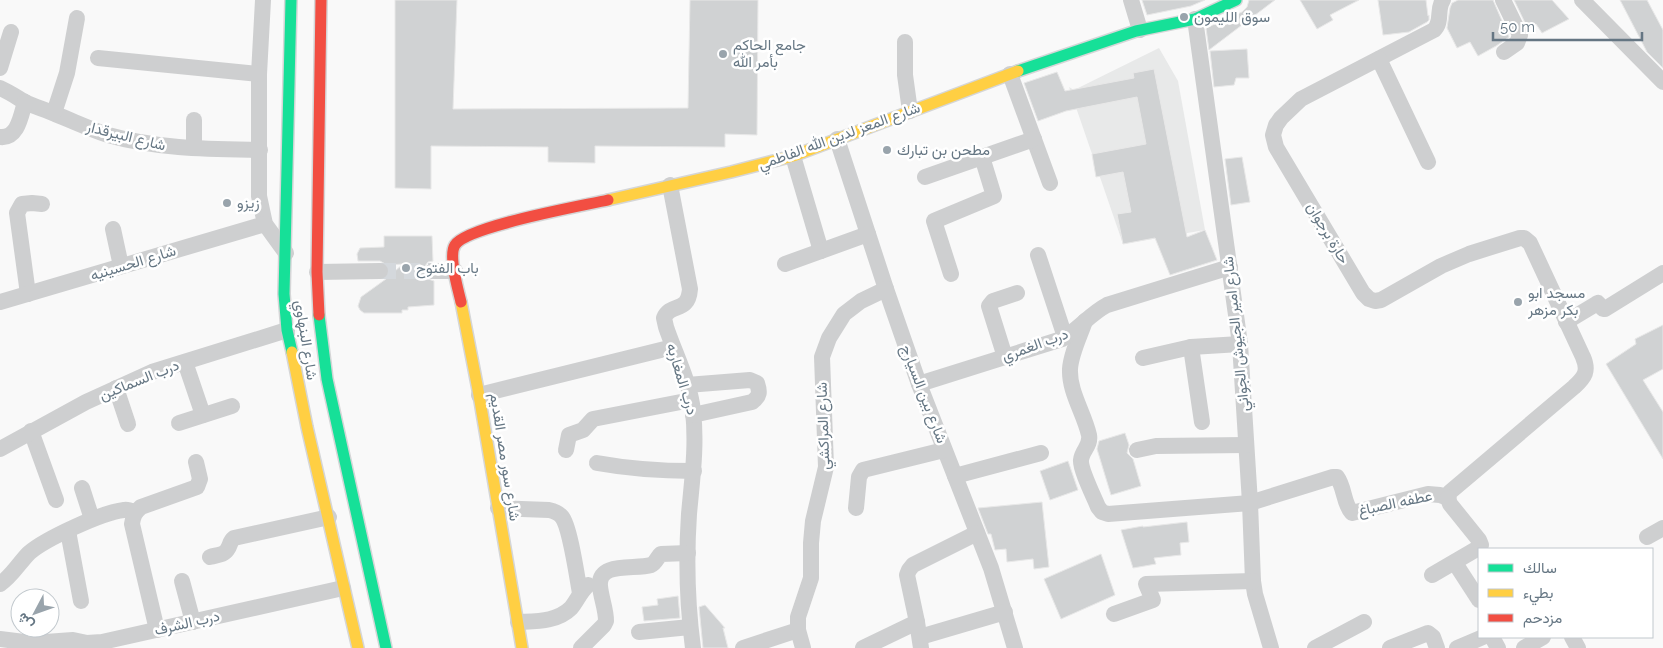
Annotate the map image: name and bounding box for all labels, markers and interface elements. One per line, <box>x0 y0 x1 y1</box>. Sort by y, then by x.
place label: سوق الليمون <box>1194 8 1270 26</box>
scale bar <box>1493 10 1642 42</box>
marker: سوق الليمون <box>1178 11 1190 23</box>
text: 50 m <box>1500 18 1535 36</box>
place label: جامع الحاكم بأمر الله <box>733 36 806 71</box>
marker: جامع الحاكم بأمر الله <box>717 48 729 60</box>
street label: شارع المعز لدين الله الفاطمي <box>756 98 924 177</box>
street label: شارع البيرقدار <box>83 117 168 157</box>
place label: مطحن بن تبارك <box>897 141 990 160</box>
marker: مطحن بن تبارك <box>881 144 893 156</box>
place label: زيزو <box>237 194 260 212</box>
marker: زيزو <box>221 197 233 209</box>
street label: حارة برجوان <box>1303 199 1353 267</box>
street label: شارع الحسينيه <box>88 241 179 286</box>
street label: شارع امير الجيوش الجواني <box>1219 255 1257 412</box>
place label: باب الفتوح <box>416 259 479 279</box>
marker: باب الفتوح <box>400 262 412 274</box>
place label: مسجد ابو بكر مزهر <box>1527 284 1585 319</box>
marker: مسجد ابو بكر مزهر <box>1512 296 1524 308</box>
street label: شارع البنهاوي <box>287 299 321 382</box>
street label: درب الغمري <box>999 325 1072 369</box>
street label: درب المغاربه <box>663 341 701 417</box>
street label: شارع بين السيارج <box>895 342 951 447</box>
street label: درب السماكين <box>96 356 182 405</box>
street label: شارع المراكشي <box>812 382 838 470</box>
street label: شارع سور مصر القديم <box>484 392 524 523</box>
street label: عطفه الصباغ <box>1356 486 1434 522</box>
legend <box>1478 548 1653 638</box>
text: سالك <box>1523 559 1557 577</box>
text: بطيء <box>1523 584 1553 606</box>
north arrow <box>10 588 60 638</box>
street label: درب الشرف <box>153 607 221 639</box>
text: ش <box>14 609 38 633</box>
text: مزدحم <box>1523 609 1562 628</box>

